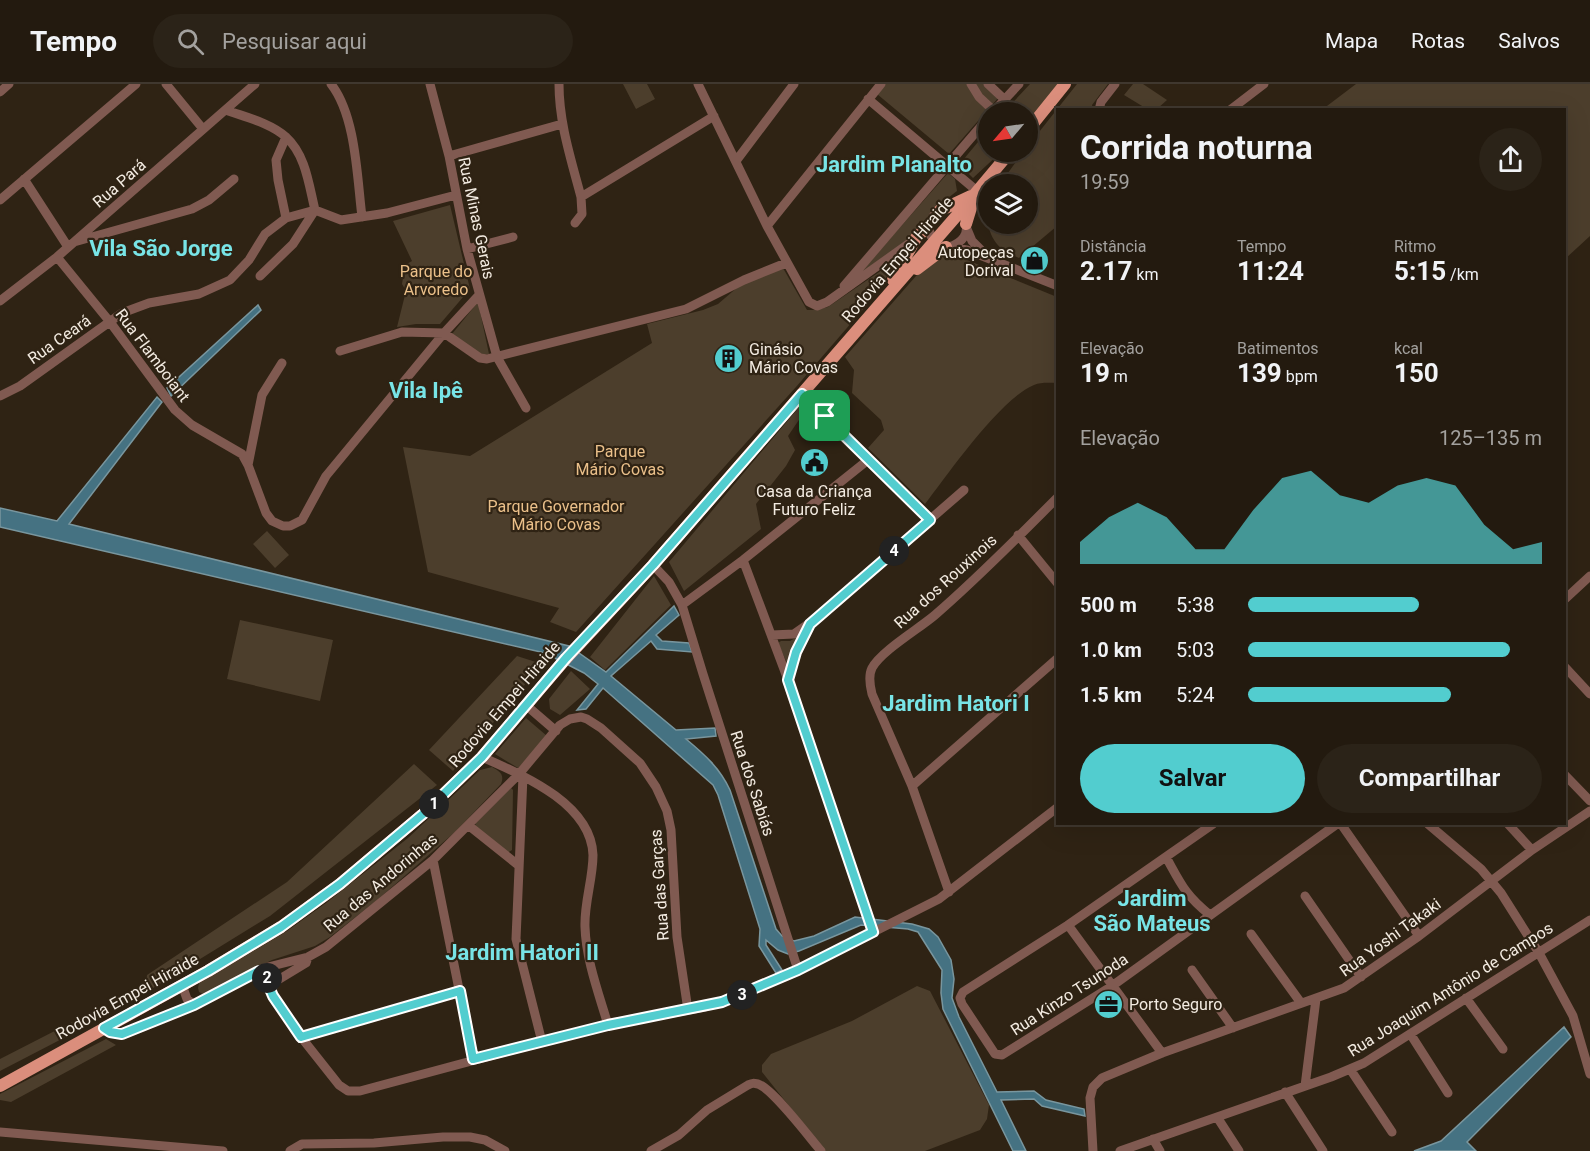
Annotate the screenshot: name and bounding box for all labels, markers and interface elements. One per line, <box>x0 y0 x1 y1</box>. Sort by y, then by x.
search box <box>153 14 573 68</box>
text: Tempo <box>30 25 117 58</box>
icon: search <box>174 25 207 58</box>
text: Pesquisar aqui <box>222 29 367 54</box>
text: Mapa <box>1325 29 1378 53</box>
text: Rotas <box>1411 29 1465 53</box>
text: Salvos <box>1498 29 1560 53</box>
north arrow <box>978 102 1038 162</box>
map controls <box>978 102 1038 234</box>
text: Corrida noturna <box>1080 128 1313 167</box>
button: share <box>1479 128 1542 191</box>
district label: Jardim Planalto <box>816 152 972 177</box>
street label: Rua Pará <box>89 155 150 211</box>
street label: Rua Minas Gerais <box>454 155 499 281</box>
text: 19:59 <box>1080 170 1130 194</box>
button: layers <box>978 174 1038 234</box>
street label: Rodovia Empei Hiraide <box>838 193 957 326</box>
district label: Vila São Jorge <box>89 236 233 261</box>
text: Distância <box>1080 237 1146 256</box>
text: Tempo <box>1237 237 1286 256</box>
text: Ritmo <box>1394 237 1436 256</box>
place label: Autopeças Dorival <box>938 243 1014 280</box>
shop icon: Autopeças Dorival <box>1019 245 1051 277</box>
text: 2.17 <box>1080 256 1132 286</box>
text: 11:24 <box>1237 256 1304 286</box>
text: 5:15 <box>1394 256 1446 286</box>
park label: Parque do Arvoredo <box>400 262 472 299</box>
text: km <box>1132 265 1158 284</box>
text: /km <box>1446 265 1479 284</box>
street label: Rua Flamboiant <box>111 305 194 406</box>
street label: Rua Ceará <box>24 311 95 368</box>
text: Elevação <box>1080 339 1144 358</box>
text: Batimentos <box>1237 339 1319 358</box>
text: kcal <box>1394 339 1423 358</box>
place label: Ginásio Mário Covas <box>749 340 838 377</box>
building icon: Ginásio Mário Covas <box>712 342 744 374</box>
text: 19 <box>1080 358 1110 388</box>
text: 139 <box>1237 358 1282 388</box>
text: 150 <box>1394 358 1439 388</box>
text: m <box>1110 367 1128 386</box>
text: bpm <box>1282 367 1318 386</box>
district label: Vila Ipê <box>389 378 463 403</box>
pin <box>799 390 850 441</box>
icon: arrive <box>808 399 841 432</box>
text: Elevação <box>1080 426 1160 450</box>
text: 125–135 m <box>1439 426 1542 450</box>
park label: Parque Mário Covas <box>575 442 665 479</box>
public building icon: Casa da Criança Futuro Feliz <box>798 447 830 479</box>
place label: Casa da Criança Futuro Feliz <box>756 482 872 519</box>
park label: Parque Governador Mário Covas <box>488 497 625 534</box>
street label: Rua dos Rouxinois <box>890 530 1001 632</box>
pin: 4 <box>879 536 909 566</box>
text: 4 <box>889 541 899 560</box>
text: 500 m <box>1080 593 1137 617</box>
text: 5:38 <box>1176 593 1215 617</box>
street label: Rodovia Empei Hiraide <box>445 638 564 771</box>
text: 1.0 km <box>1080 638 1142 662</box>
text: 5:03 <box>1176 638 1215 662</box>
text: 1.5 km <box>1080 683 1142 707</box>
text: 5:24 <box>1176 683 1215 707</box>
district label: Jardim Hatori I <box>882 691 1030 716</box>
street label: Rua dos Sabiás <box>727 728 779 838</box>
button: Salvar <box>1080 744 1305 813</box>
button: Compartilhar <box>1317 744 1542 813</box>
pin: 1 <box>419 789 449 819</box>
text: 1 <box>429 794 439 813</box>
street label: Rua das Andorinhas <box>320 829 441 936</box>
street label: Rua das Garças <box>646 829 673 941</box>
district label: Jardim São Mateus <box>1093 886 1211 936</box>
street label: Rua Yoshi Takaki <box>1336 894 1445 980</box>
street label: Rua Joaquim Antônio de Campos <box>1344 918 1556 1061</box>
district label: Jardim Hatori II <box>445 940 599 965</box>
street label: Rodovia Empei Hiraide <box>53 949 202 1044</box>
street label: Rua Kinzo Tsunoda <box>1007 949 1132 1039</box>
pin: 2 <box>252 963 282 993</box>
text: 2 <box>262 968 272 987</box>
pin: 3 <box>727 980 757 1010</box>
text: 3 <box>737 985 747 1004</box>
office icon: Porto Seguro <box>1092 988 1124 1020</box>
place label: Porto Seguro <box>1129 995 1222 1014</box>

